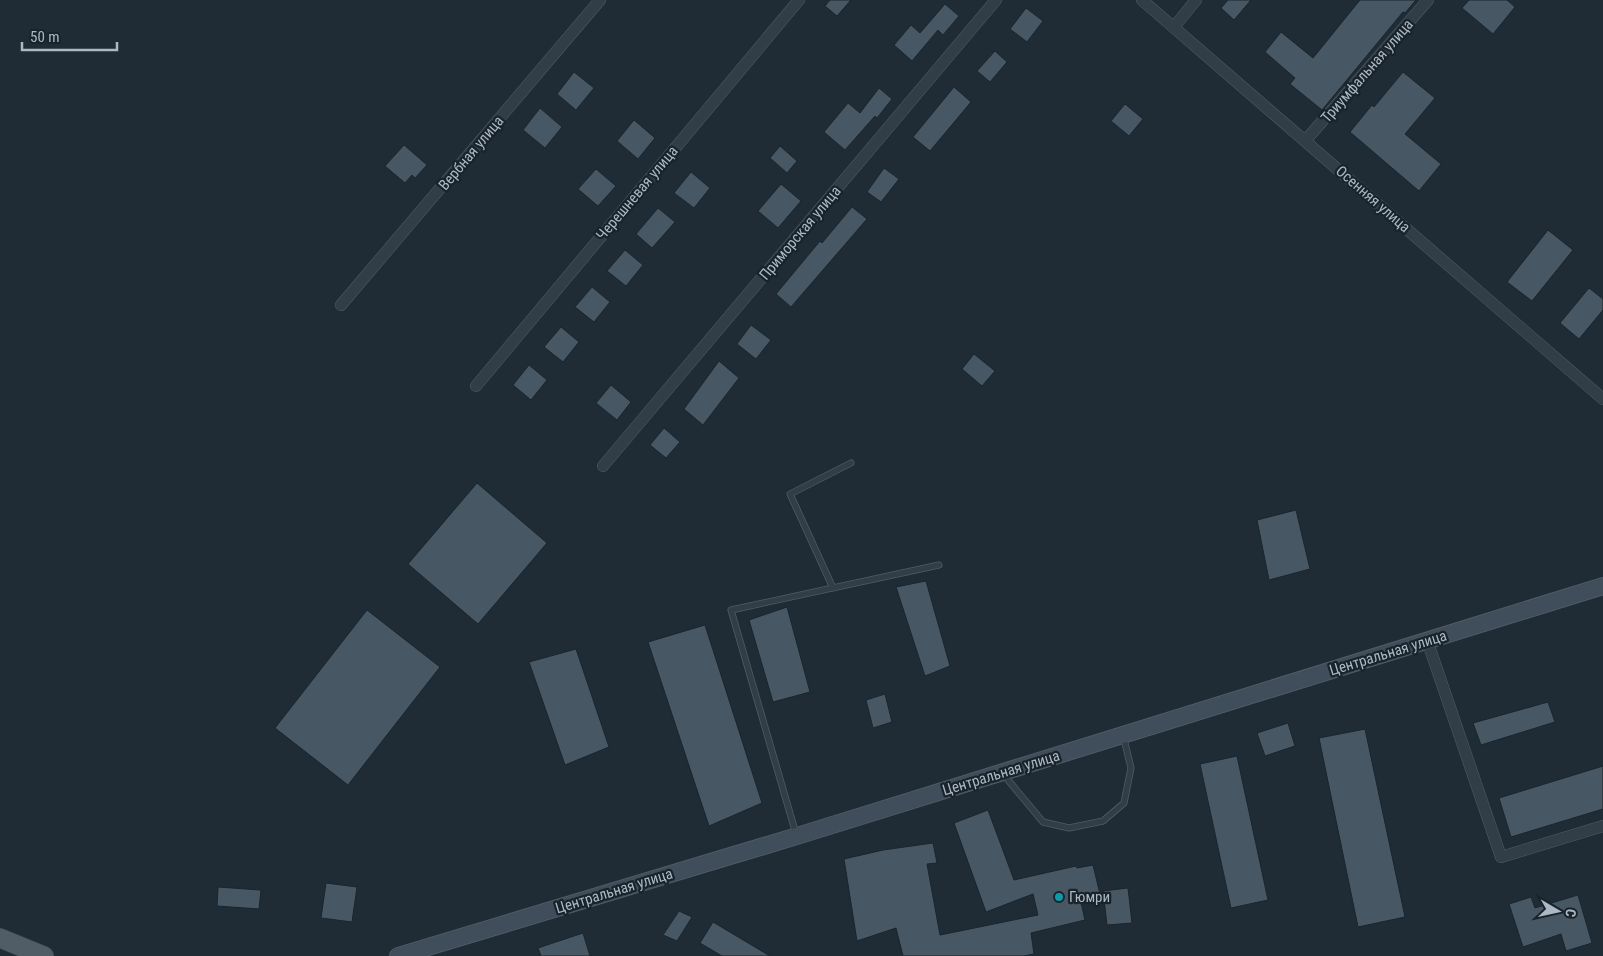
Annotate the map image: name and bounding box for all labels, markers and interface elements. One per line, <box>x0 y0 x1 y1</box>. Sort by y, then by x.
street label: Триумфальная улица <box>1317 16 1417 126</box>
scale bar <box>22 20 118 52</box>
text: 50 m <box>30 28 60 46</box>
street label: Вербная улица <box>435 112 507 194</box>
street label: Черешневая улица <box>592 142 682 244</box>
street label: Осенняя улица <box>1332 162 1414 236</box>
street label: Приморская улица <box>755 182 845 284</box>
street label: Центральная улица <box>1327 627 1449 679</box>
street label: Центральная улица <box>940 747 1062 799</box>
street label: Центральная улица <box>553 865 675 917</box>
north arrow <box>1533 886 1583 936</box>
place label: Гюмри <box>1069 888 1110 906</box>
marker: Гюмри <box>1053 891 1065 903</box>
text: С <box>1562 908 1579 918</box>

